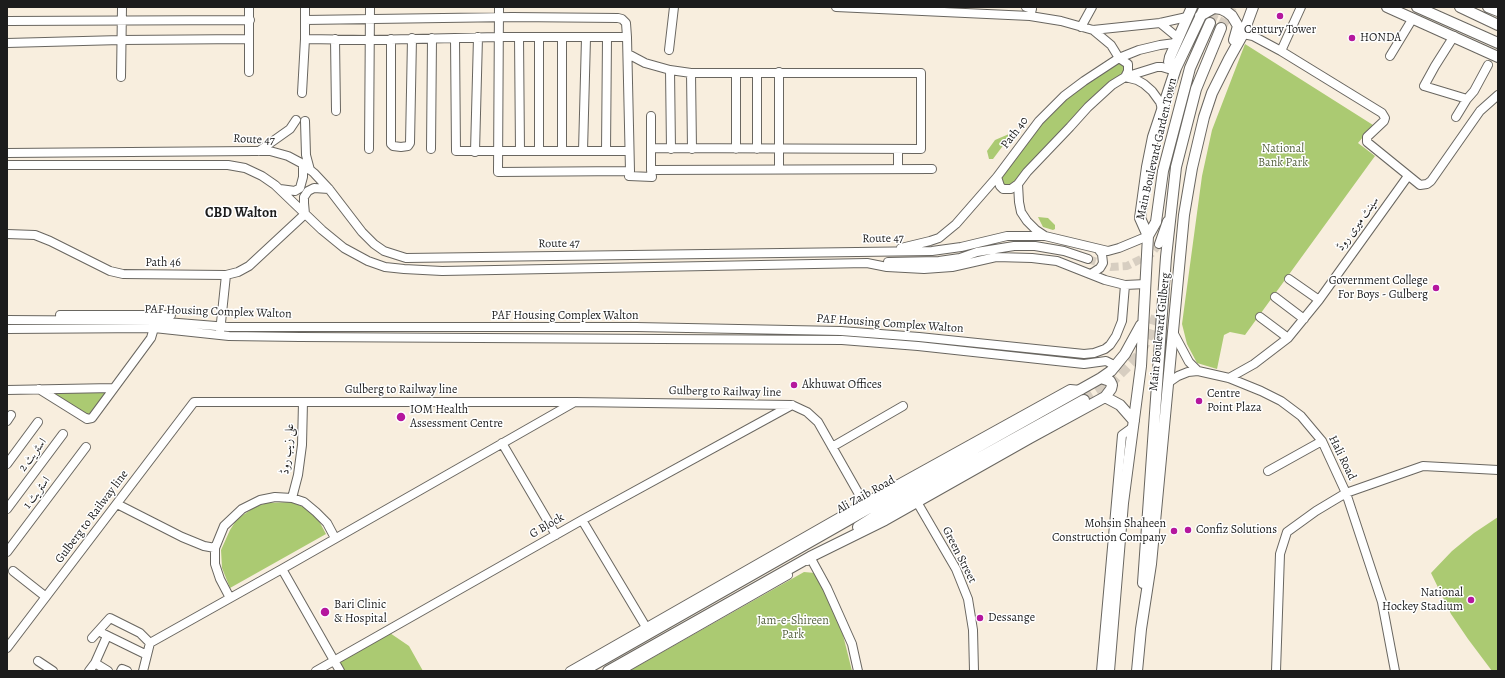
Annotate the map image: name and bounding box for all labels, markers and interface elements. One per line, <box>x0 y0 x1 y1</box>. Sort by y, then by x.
marker: Century Tower <box>1275 11 1285 21</box>
place label: Century Tower <box>1244 23 1316 37</box>
place label: HONDA <box>1360 31 1401 45</box>
marker: HONDA <box>1347 33 1357 43</box>
street label: Main Boulevard Garden Town <box>1134 77 1180 221</box>
street label: Path 40 <box>998 114 1032 152</box>
street label: Route 47 <box>233 132 275 148</box>
park label: National Bank Park <box>1258 142 1308 170</box>
street label: سینٹ میری روڈ <box>1334 194 1382 254</box>
district label: CBD Walton <box>205 206 277 222</box>
street label: Route 47 <box>862 231 904 247</box>
street label: Route 47 <box>538 236 580 252</box>
street label: Path 46 <box>145 256 181 270</box>
street label: Main Boulevard Gulberg <box>1147 272 1173 392</box>
place label: Government College For Boys - Gulberg <box>1329 274 1428 302</box>
marker: Government College For Boys - Gulberg <box>1431 283 1441 293</box>
street label: PAF Housing Complex Walton <box>144 302 292 322</box>
street label: PAF Housing Complex Walton <box>491 309 639 323</box>
street label: PAF Housing Complex Walton <box>816 312 964 336</box>
place label: Akhuwat Offices <box>802 378 882 392</box>
marker: Akhuwat Offices <box>789 380 799 390</box>
street label: Gulberg to Railway line <box>345 383 457 397</box>
street label: Gulberg to Railway line <box>669 384 781 400</box>
place label: Centre Point Plaza <box>1207 387 1262 415</box>
marker: Centre Point Plaza <box>1194 396 1204 406</box>
place label: IOM Health Assessment Centre <box>410 403 503 431</box>
marker: IOM Health Assessment Centre <box>395 411 407 423</box>
street label: علی زیب روڈ <box>278 423 298 475</box>
street label: Hali Road <box>1325 433 1359 483</box>
street label: اسٹریٹ 2 <box>16 436 50 474</box>
street label: Gulberg to Railway line <box>52 468 132 566</box>
street label: Ali Zaib Road <box>834 473 898 517</box>
street label: اسٹریٹ 1 <box>20 474 54 512</box>
street label: G Block <box>527 510 567 542</box>
place label: Mohsin Shaheen Construction Company <box>1052 517 1166 545</box>
place label: Confiz Solutions <box>1196 523 1277 537</box>
street label: Green Street <box>939 524 979 586</box>
marker: Confiz Solutions <box>1183 525 1193 535</box>
marker: Mohsin Shaheen Construction Company <box>1169 526 1179 536</box>
place label: National Hockey Stadium <box>1382 586 1463 614</box>
marker: National Hockey Stadium <box>1466 595 1476 605</box>
place label: Bari Clinic & Hospital <box>334 598 387 626</box>
marker: Bari Clinic & Hospital <box>319 606 331 618</box>
place label: Dessange <box>988 611 1035 625</box>
marker: Dessange <box>975 613 985 623</box>
park label: Jam-e-Shireen Park <box>757 614 829 642</box>

